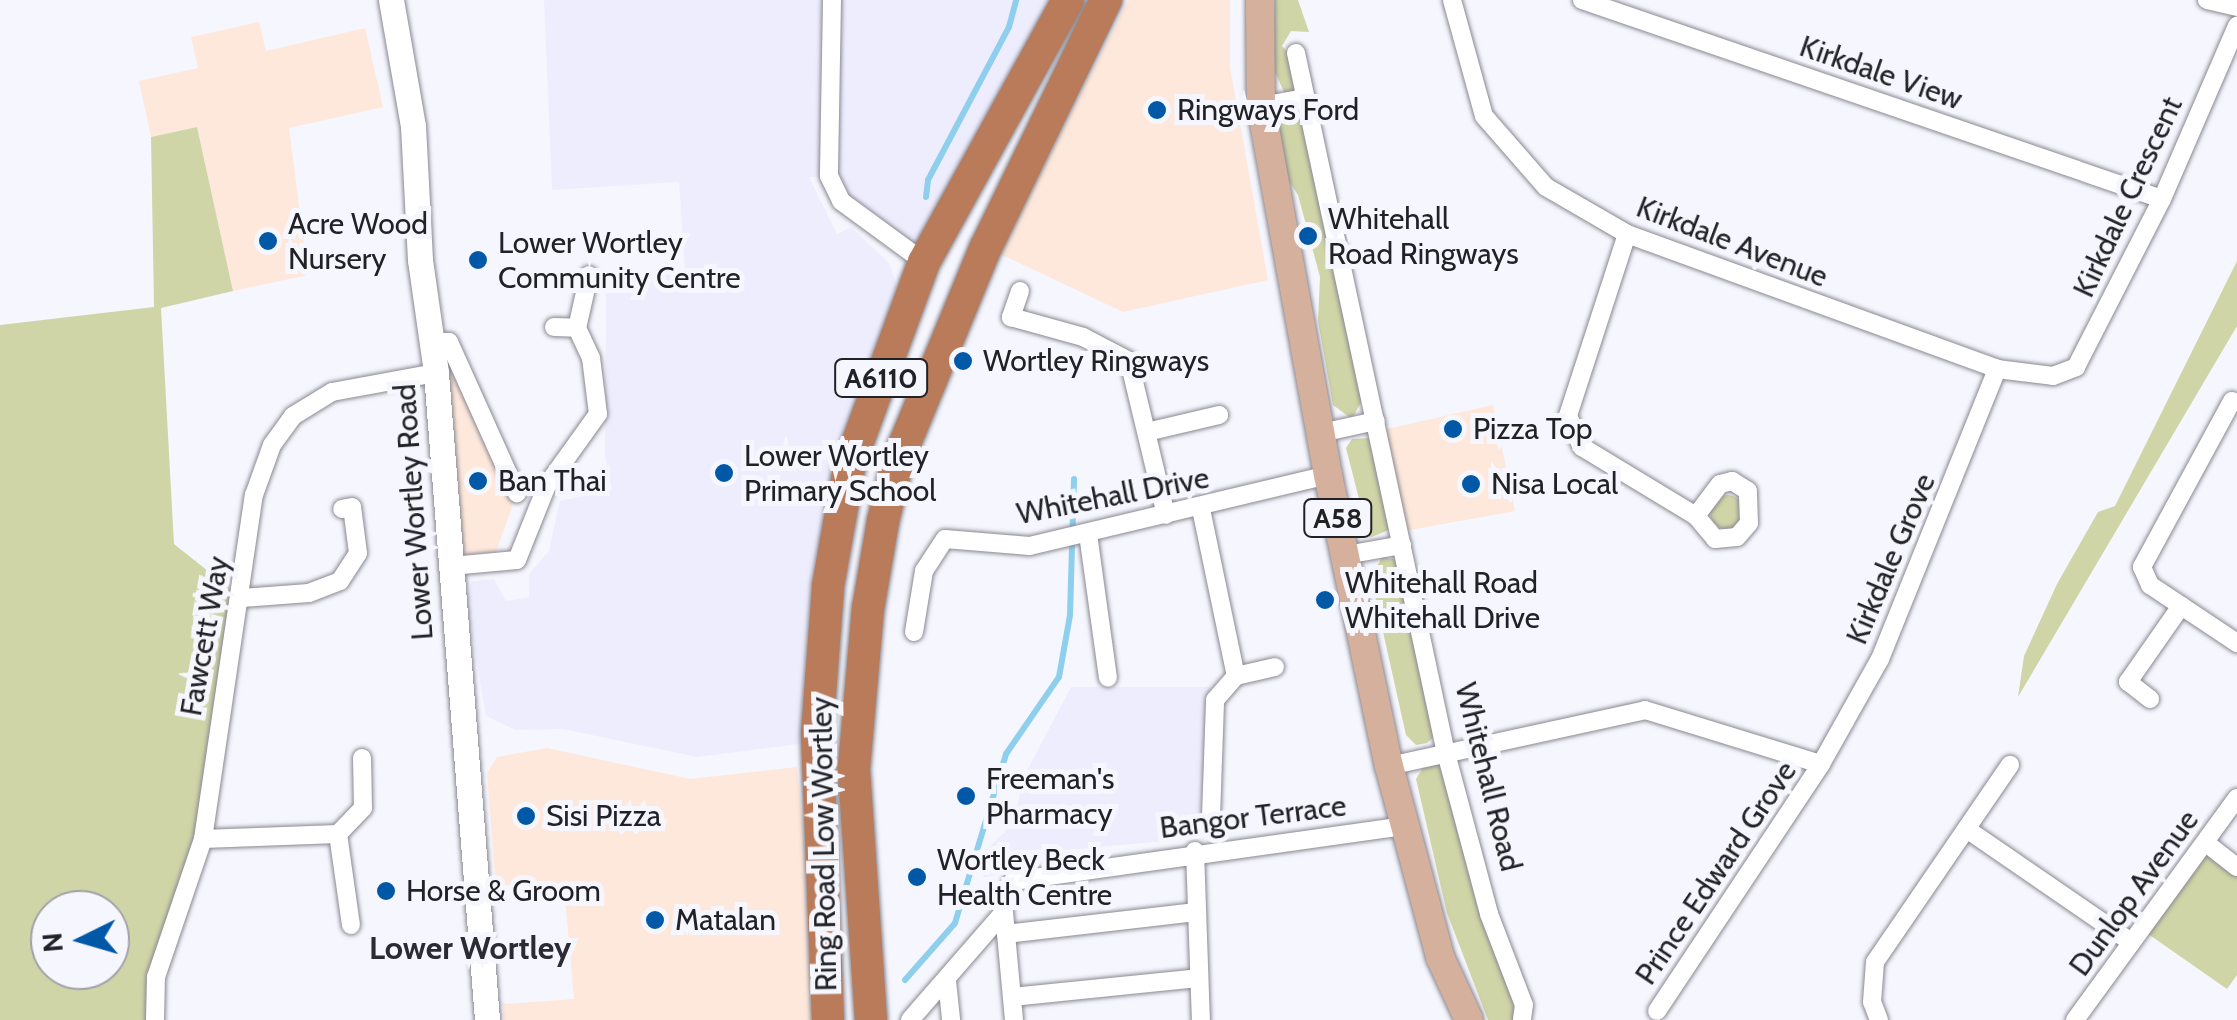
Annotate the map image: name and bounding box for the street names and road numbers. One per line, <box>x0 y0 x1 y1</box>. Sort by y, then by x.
street label: Kirkdale View <box>1795 28 1967 118</box>
street label: Kirkdale Crescent <box>2066 91 2190 303</box>
street label: Kirkdale Avenue <box>1631 189 1833 295</box>
road number: A6110 <box>834 355 928 401</box>
street label: Lower Wortley Road <box>387 383 441 641</box>
street label: Whitehall Drive <box>1014 460 1212 532</box>
street label: Kirkdale Grove <box>1839 468 1943 650</box>
road number: A58 <box>1303 495 1373 541</box>
street label: Fawcett Way <box>173 553 237 719</box>
street label: Whitehall Road <box>1447 679 1529 875</box>
street label: Ring Road Low Wortley <box>803 696 845 992</box>
street label: Prince Edward Grove <box>1628 755 1804 991</box>
street label: Bangor Terrace <box>1158 788 1348 846</box>
street label: Dunlop Avenue <box>2062 803 2206 983</box>

